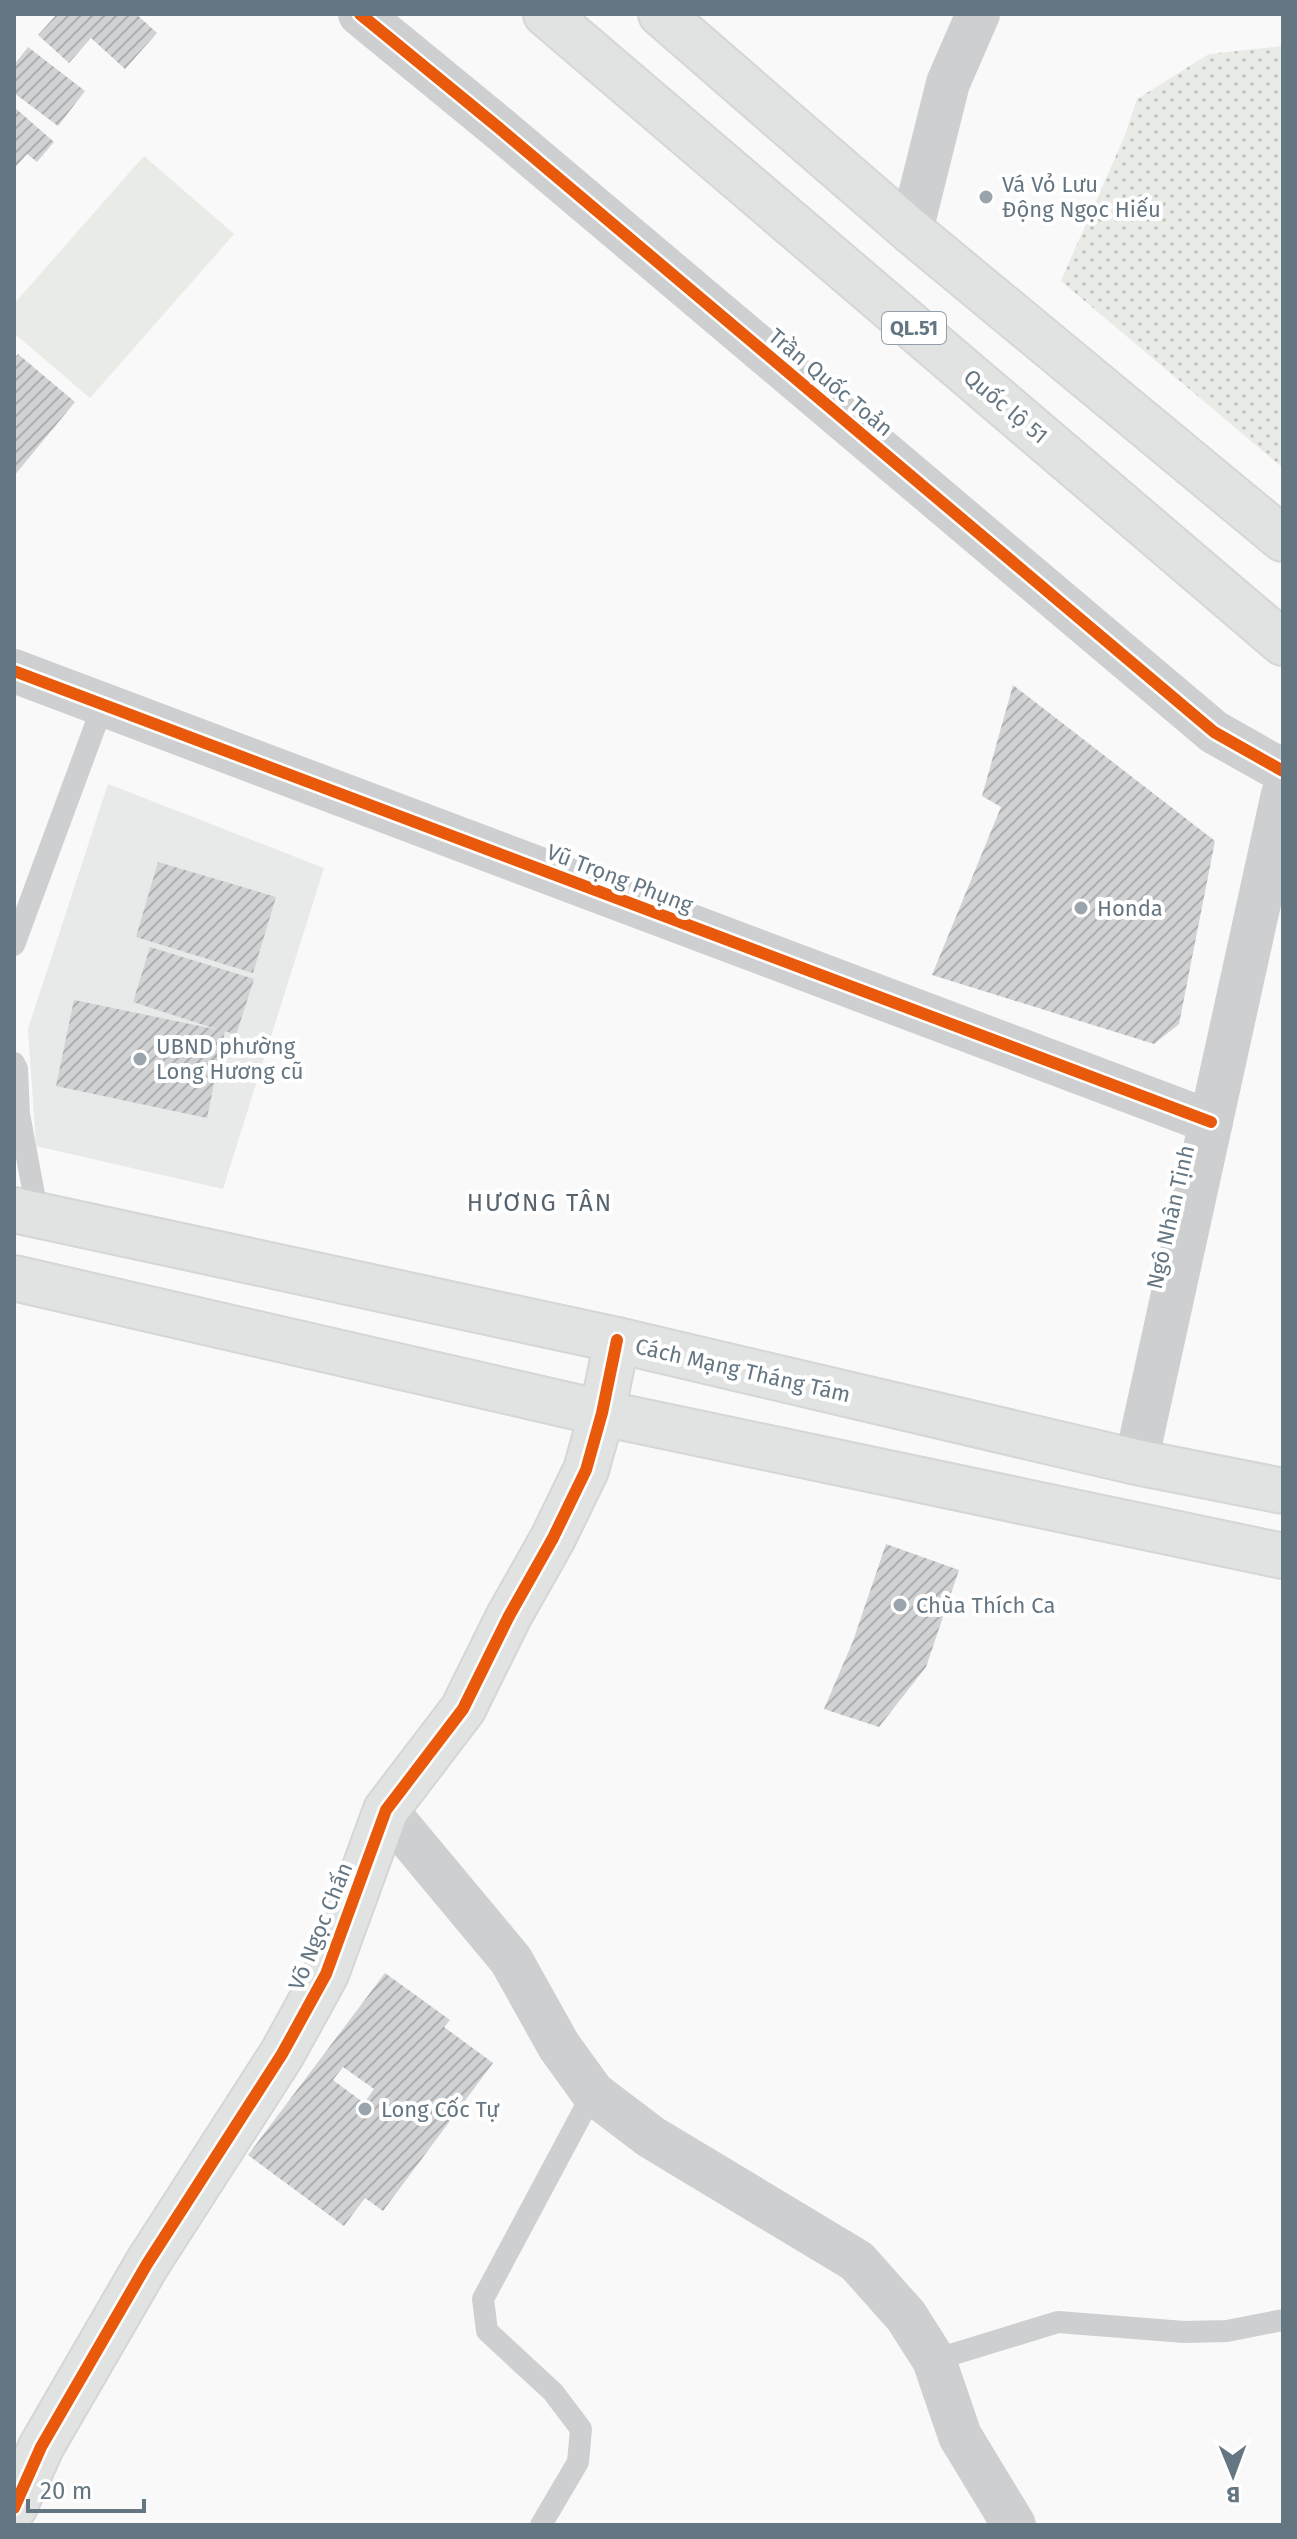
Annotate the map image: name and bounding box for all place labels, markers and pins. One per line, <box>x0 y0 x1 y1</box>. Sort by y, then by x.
place label: Vá Vỏ Lưu Động Ngọc Hiếu <box>1002 171 1161 223</box>
marker: Vá Vỏ Lưu Động Ngọc Hiếu <box>977 188 995 206</box>
place label: Honda <box>1097 895 1163 922</box>
marker: Honda <box>1072 899 1090 917</box>
place label: UBND phường Long Hương cũ <box>156 1033 304 1085</box>
marker: UBND phường Long Hương cũ <box>131 1050 149 1068</box>
place label: Chùa Thích Ca <box>916 1592 1055 1619</box>
marker: Chùa Thích Ca <box>891 1596 909 1614</box>
place label: Long Cốc Tự <box>381 2096 500 2123</box>
marker: Long Cốc Tự <box>356 2100 374 2118</box>

